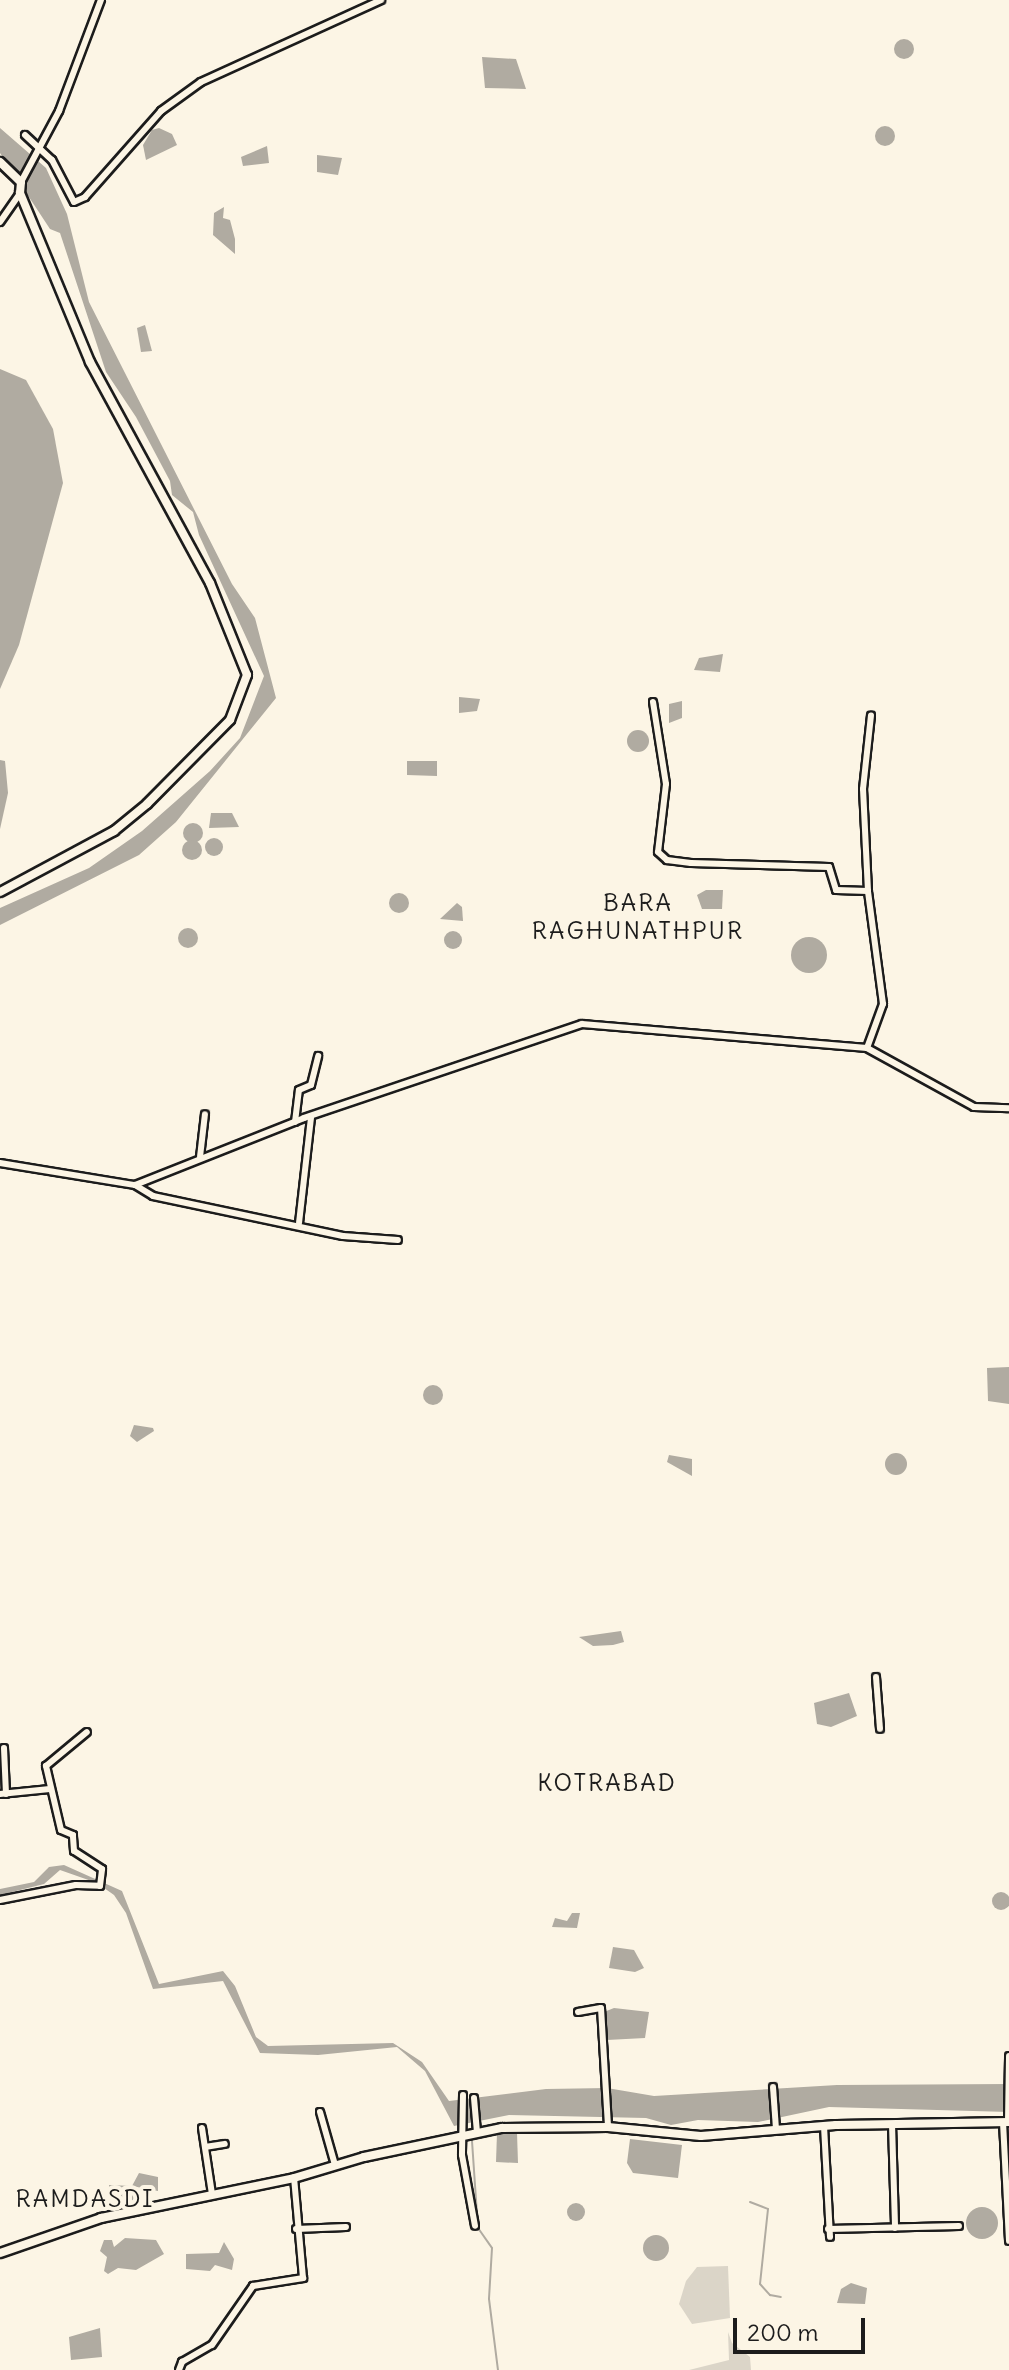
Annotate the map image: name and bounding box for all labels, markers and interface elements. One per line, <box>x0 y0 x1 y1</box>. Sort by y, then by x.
district label: BARA RAGHUNATHPUR <box>532 889 744 945</box>
district label: KOTRABAD <box>537 1769 677 1797</box>
district label: RAMDASDI <box>16 2185 154 2213</box>
scale bar <box>737 2302 869 2352</box>
text: 200 m <box>747 2317 819 2347</box>

